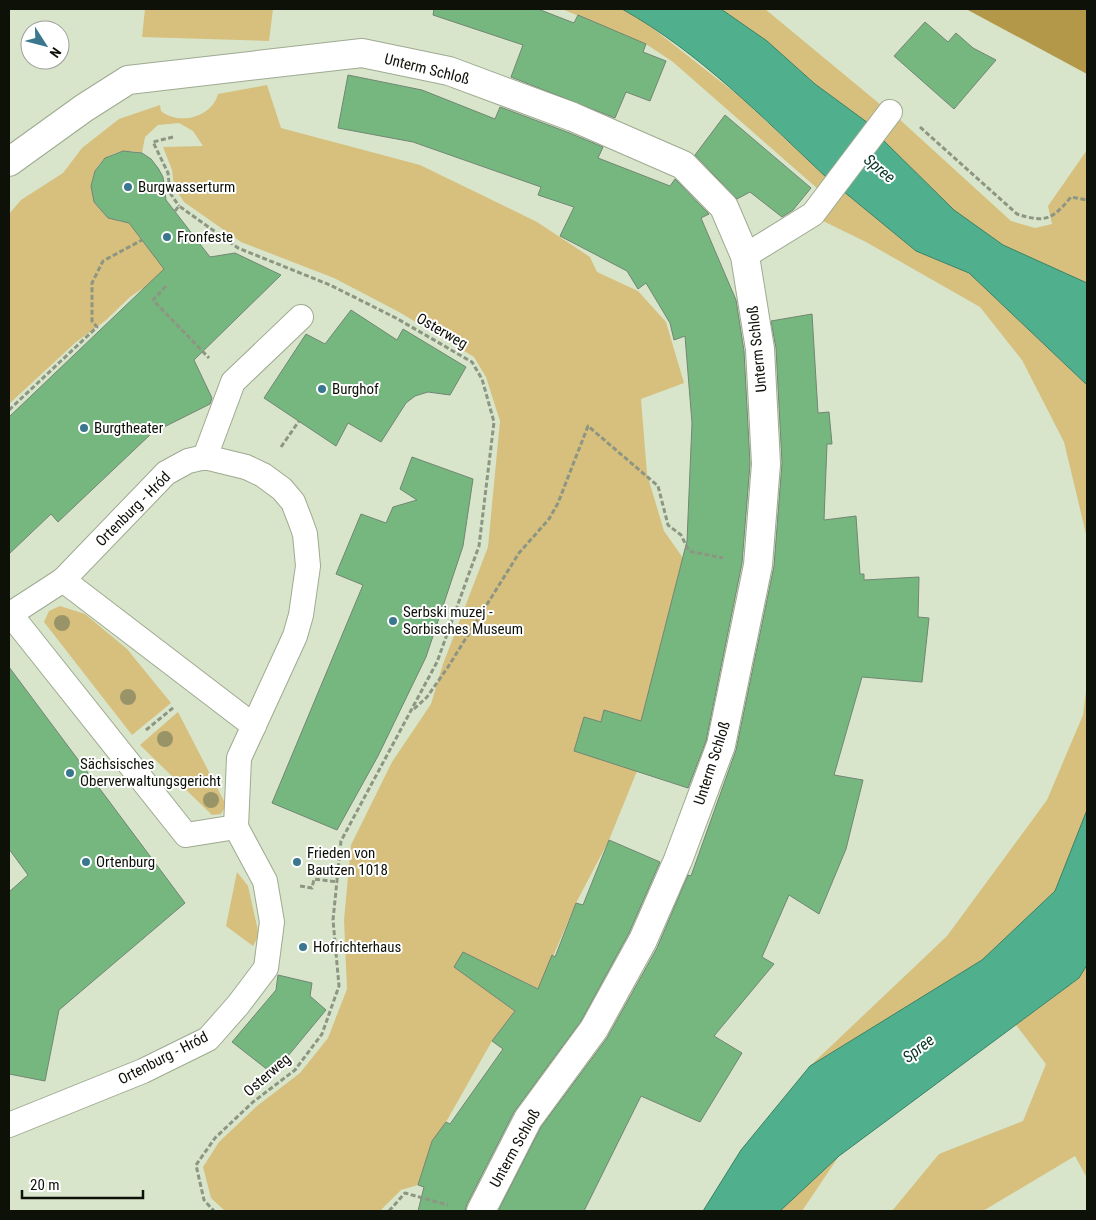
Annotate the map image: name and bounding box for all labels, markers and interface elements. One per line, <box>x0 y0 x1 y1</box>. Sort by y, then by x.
north arrow <box>20 20 70 70</box>
text: N <box>47 44 65 61</box>
street label: Unterm Schloß <box>383 50 472 88</box>
water label: Spree <box>860 150 899 187</box>
place label: Burgwasserturm <box>138 178 235 196</box>
marker: Burgwasserturm <box>122 181 134 193</box>
place label: Fronfeste <box>177 228 233 246</box>
marker: Fronfeste <box>161 231 173 243</box>
street label: Unterm Schloß <box>743 305 771 393</box>
street label: Osterweg <box>413 309 471 353</box>
place label: Burghof <box>332 380 379 398</box>
marker: Burghof <box>316 383 328 395</box>
place label: Burgtheater <box>94 419 164 437</box>
marker: Burgtheater <box>78 422 90 434</box>
street label: Ortenburg - Hród <box>92 468 174 550</box>
place label: Serbski muzej - Sorbisches Museum <box>403 603 523 638</box>
marker: Serbski muzej - Sorbisches Museum <box>387 615 399 627</box>
street label: Unterm Schloß <box>690 719 734 807</box>
place label: Sächsisches Oberverwaltungsgericht <box>80 755 221 790</box>
marker: Sächsisches Oberverwaltungsgericht <box>64 767 76 779</box>
place label: Frieden von Bautzen 1018 <box>307 844 388 879</box>
place label: Ortenburg <box>96 853 155 871</box>
marker: Ortenburg <box>80 856 92 868</box>
marker: Frieden von Bautzen 1018 <box>291 856 303 868</box>
place label: Hofrichterhaus <box>313 938 401 956</box>
marker: Hofrichterhaus <box>297 941 309 953</box>
street label: Ortenburg - Hród <box>115 1028 211 1088</box>
water label: Spree <box>899 1030 938 1067</box>
street label: Osterweg <box>240 1050 294 1100</box>
street label: Unterm Schloß <box>486 1105 544 1191</box>
scale bar <box>22 1168 144 1200</box>
text: 20 m <box>30 1176 60 1194</box>

